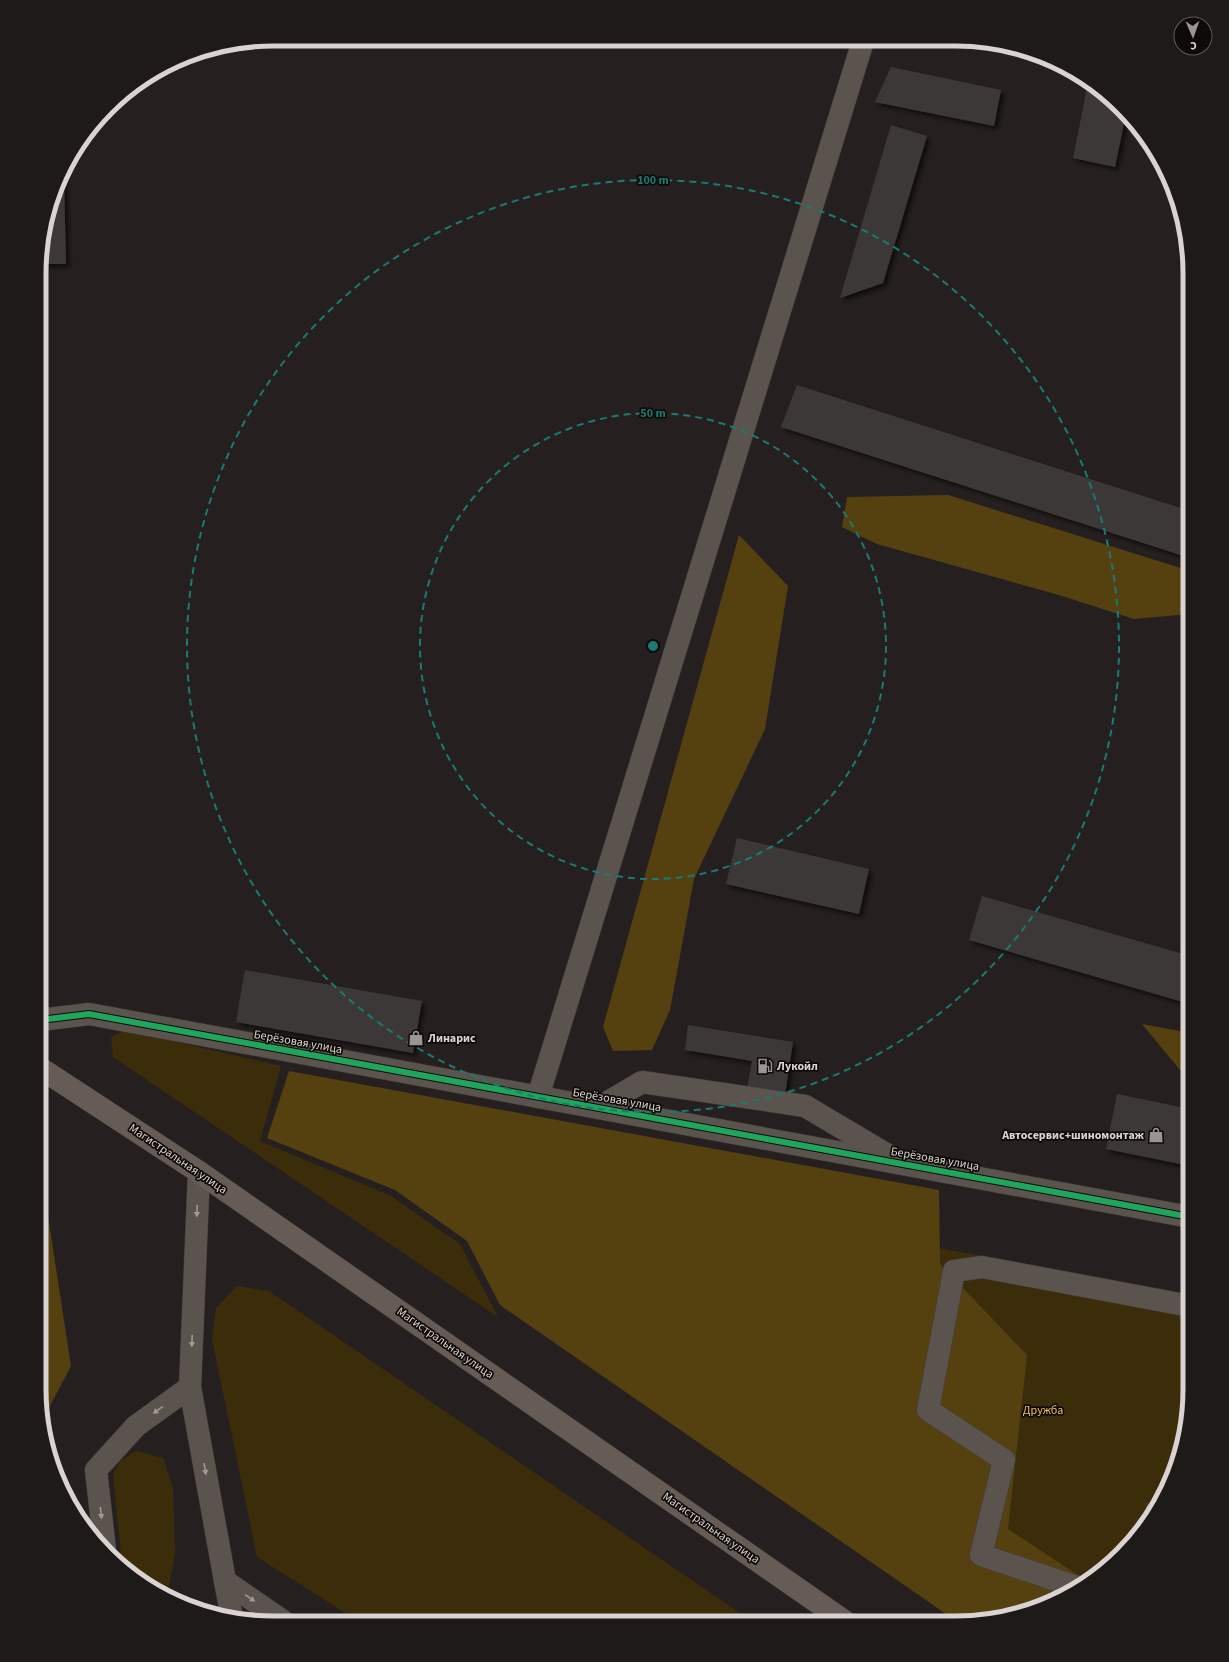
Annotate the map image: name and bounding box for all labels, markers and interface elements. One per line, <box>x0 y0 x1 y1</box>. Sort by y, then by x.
north arrow <box>1173 16 1213 56</box>
text: С <box>1189 38 1197 53</box>
text: 100 m <box>637 172 669 189</box>
text: 50 m <box>640 405 666 422</box>
centre of rings <box>646 639 660 653</box>
street label: Берёзовая улица <box>252 1026 344 1058</box>
shop icon: Линарис <box>407 1029 425 1047</box>
place label: Линарис <box>427 1030 476 1047</box>
fuel station icon: Лукойл <box>756 1057 774 1075</box>
place label: Лукойл <box>776 1058 818 1075</box>
street label: Берёзовая улица <box>571 1084 663 1116</box>
street label: Магистральная улица <box>126 1120 230 1198</box>
shop icon: Автосервис+шиномонтаж <box>1147 1126 1165 1144</box>
place label: Автосервис+шиномонтаж <box>1001 1127 1145 1144</box>
street label: Берёзовая улица <box>889 1143 981 1175</box>
one-way arrow <box>194 1205 201 1217</box>
street label: Магистральная улица <box>393 1303 497 1383</box>
one-way arrow <box>189 1335 195 1348</box>
park label: Дружба <box>1023 1402 1063 1419</box>
one-way arrow <box>153 1406 164 1414</box>
one-way arrow <box>202 1463 208 1475</box>
street label: Магистральная улица <box>659 1488 763 1568</box>
one-way arrow <box>97 1507 104 1519</box>
one-way arrow <box>245 1594 255 1602</box>

